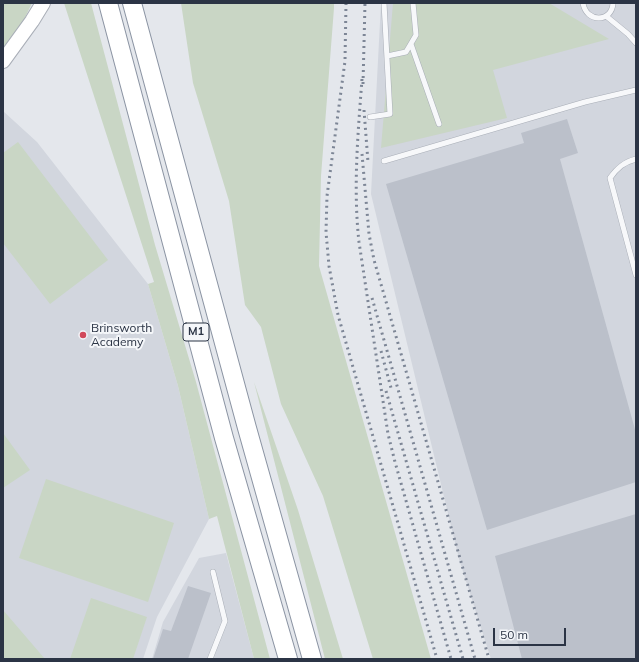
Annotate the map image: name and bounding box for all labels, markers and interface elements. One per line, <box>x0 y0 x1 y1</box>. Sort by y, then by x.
place label: Brinsworth Academy <box>91 321 152 349</box>
road number: M1 <box>183 323 209 341</box>
marker: Brinsworth Academy <box>78 330 88 340</box>
scale bar <box>495 620 568 646</box>
text: 50 m <box>500 627 528 642</box>

